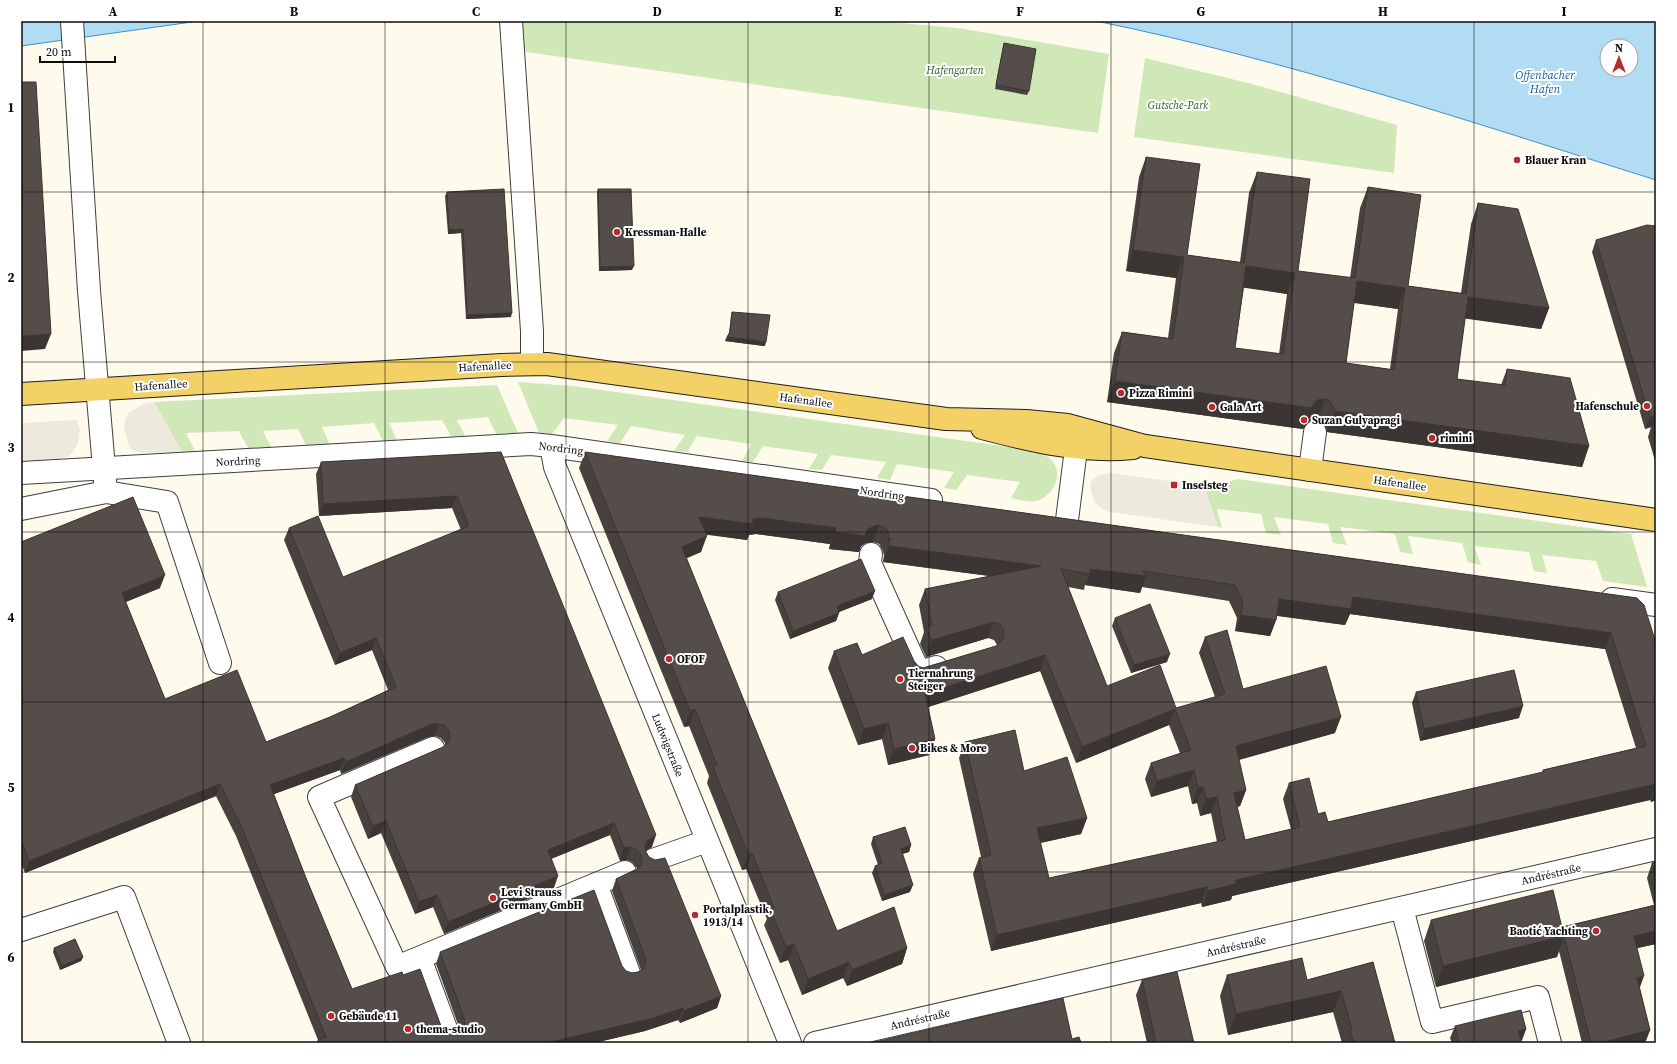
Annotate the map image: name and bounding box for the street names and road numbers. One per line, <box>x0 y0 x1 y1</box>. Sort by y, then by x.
street label: Hafenallee <box>458 358 512 375</box>
street label: Hafenallee <box>134 376 189 395</box>
street label: Hafenallee <box>778 389 834 412</box>
street label: Nordring <box>538 438 585 459</box>
street label: Nordring <box>215 453 261 470</box>
street label: Hafenallee <box>1372 472 1428 495</box>
street label: Nordring <box>859 483 906 504</box>
street label: Ludwigstraße <box>648 711 687 779</box>
street label: Andréstraße <box>1520 860 1583 889</box>
street label: Andréstraße <box>1205 932 1268 961</box>
street label: Andréstraße <box>889 1005 952 1034</box>

